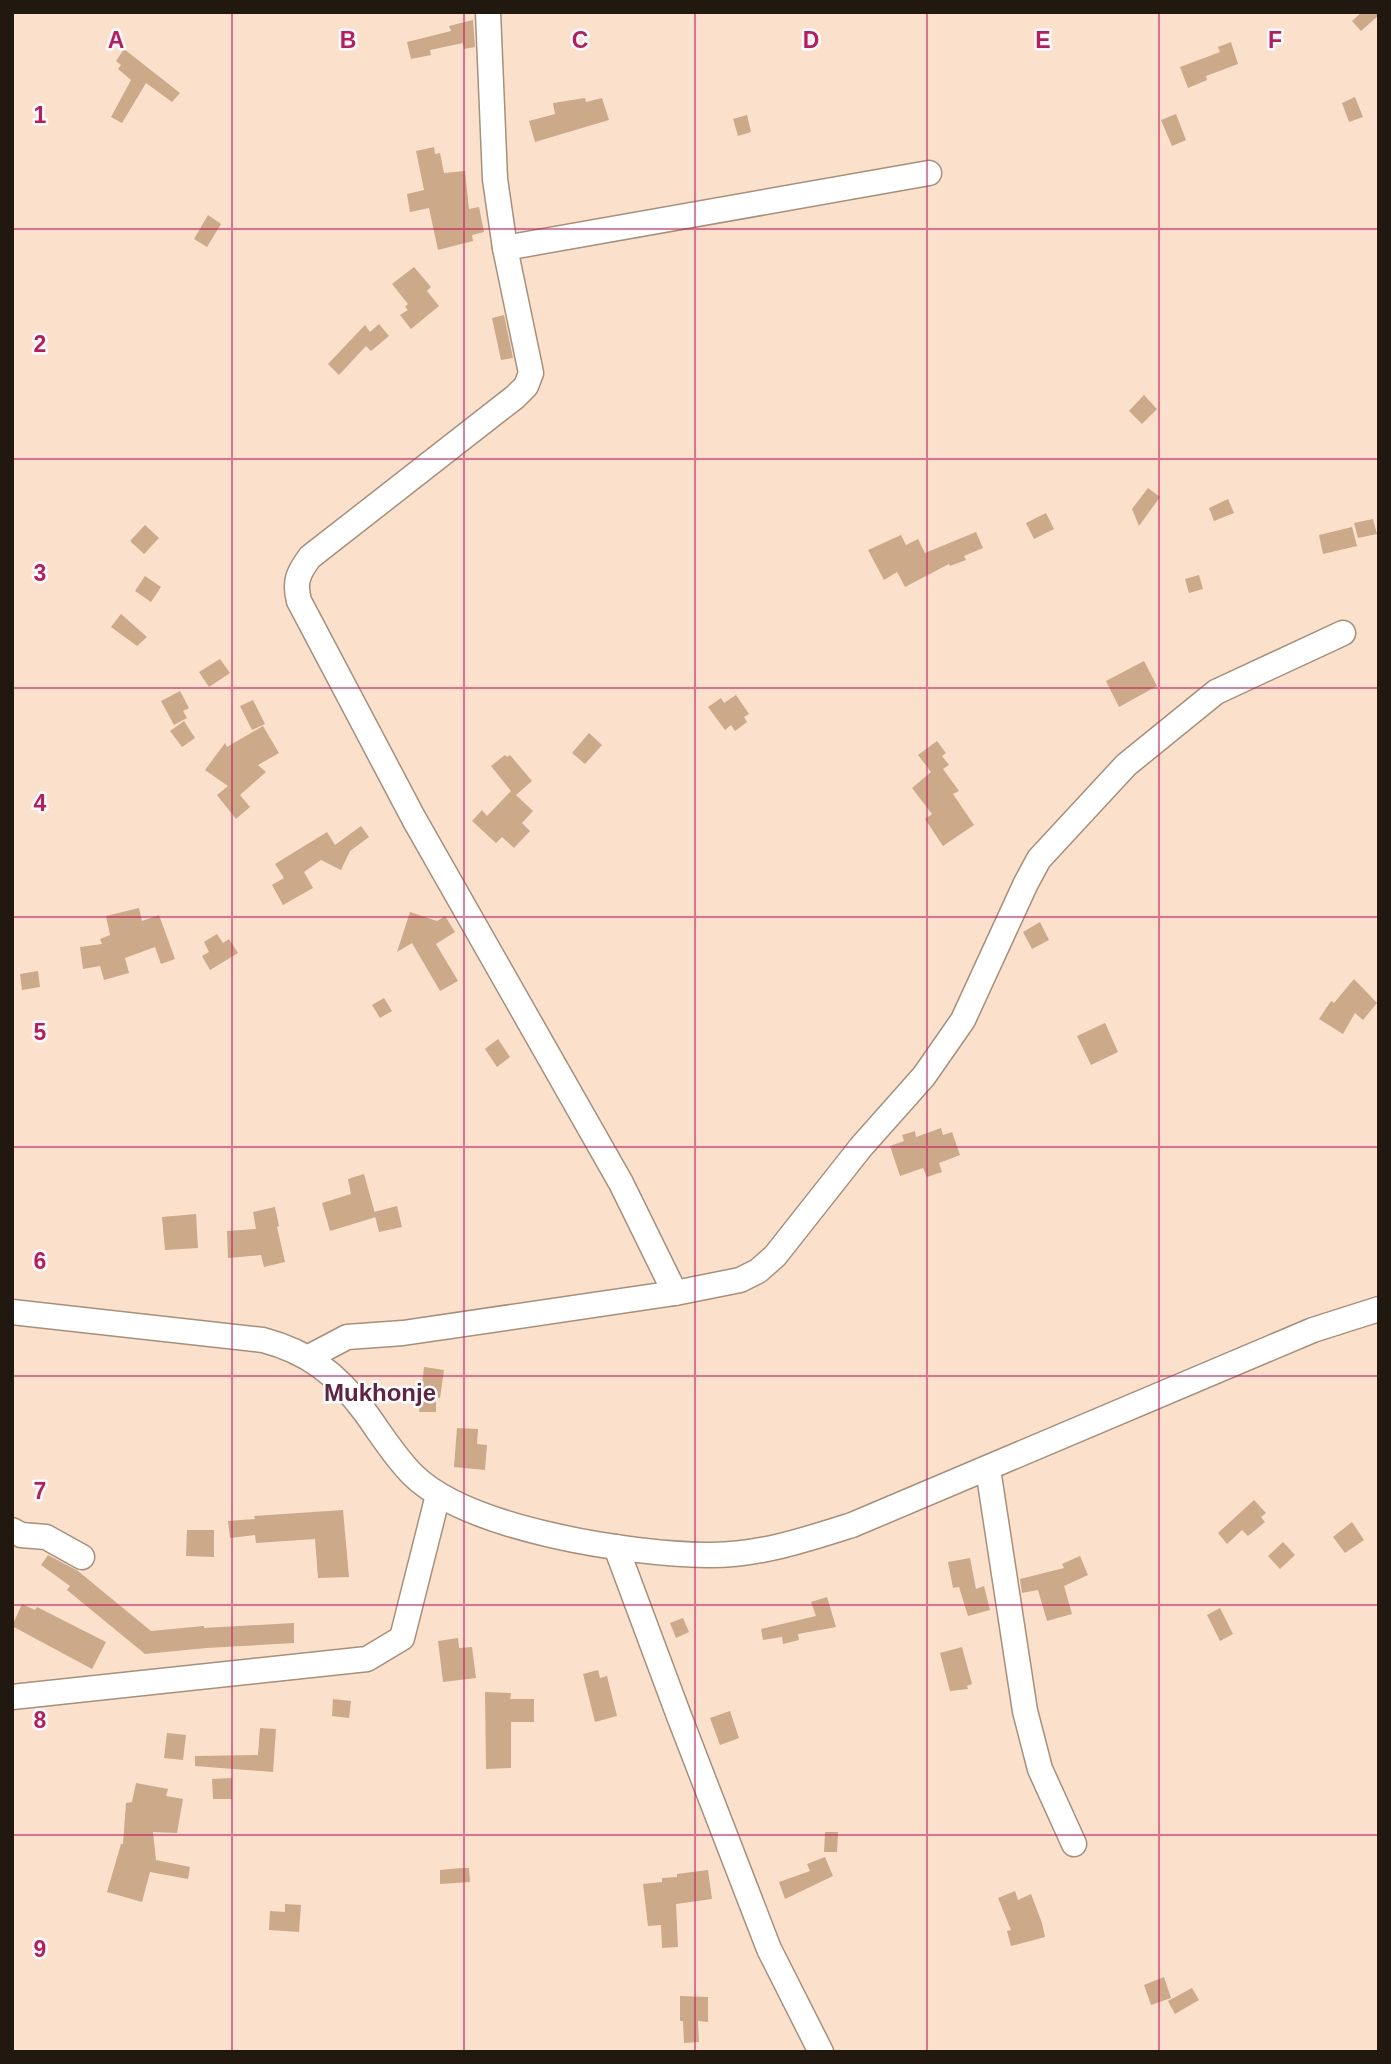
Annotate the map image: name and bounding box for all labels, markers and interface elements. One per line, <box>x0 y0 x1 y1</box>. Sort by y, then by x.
text: A <box>108 27 124 53</box>
text: B <box>340 27 356 53</box>
text: C <box>572 27 588 53</box>
text: D <box>803 27 819 53</box>
text: E <box>1035 27 1051 53</box>
text: F <box>1268 27 1282 53</box>
text: 1 <box>34 102 47 128</box>
text: 2 <box>34 331 46 357</box>
text: 3 <box>34 560 46 586</box>
text: 4 <box>34 790 47 816</box>
text: 5 <box>34 1019 47 1045</box>
text: 6 <box>34 1248 46 1274</box>
district label: Mukhonje <box>324 1379 436 1406</box>
text: 7 <box>34 1478 46 1504</box>
text: 8 <box>34 1707 47 1733</box>
text: 9 <box>34 1936 46 1962</box>

